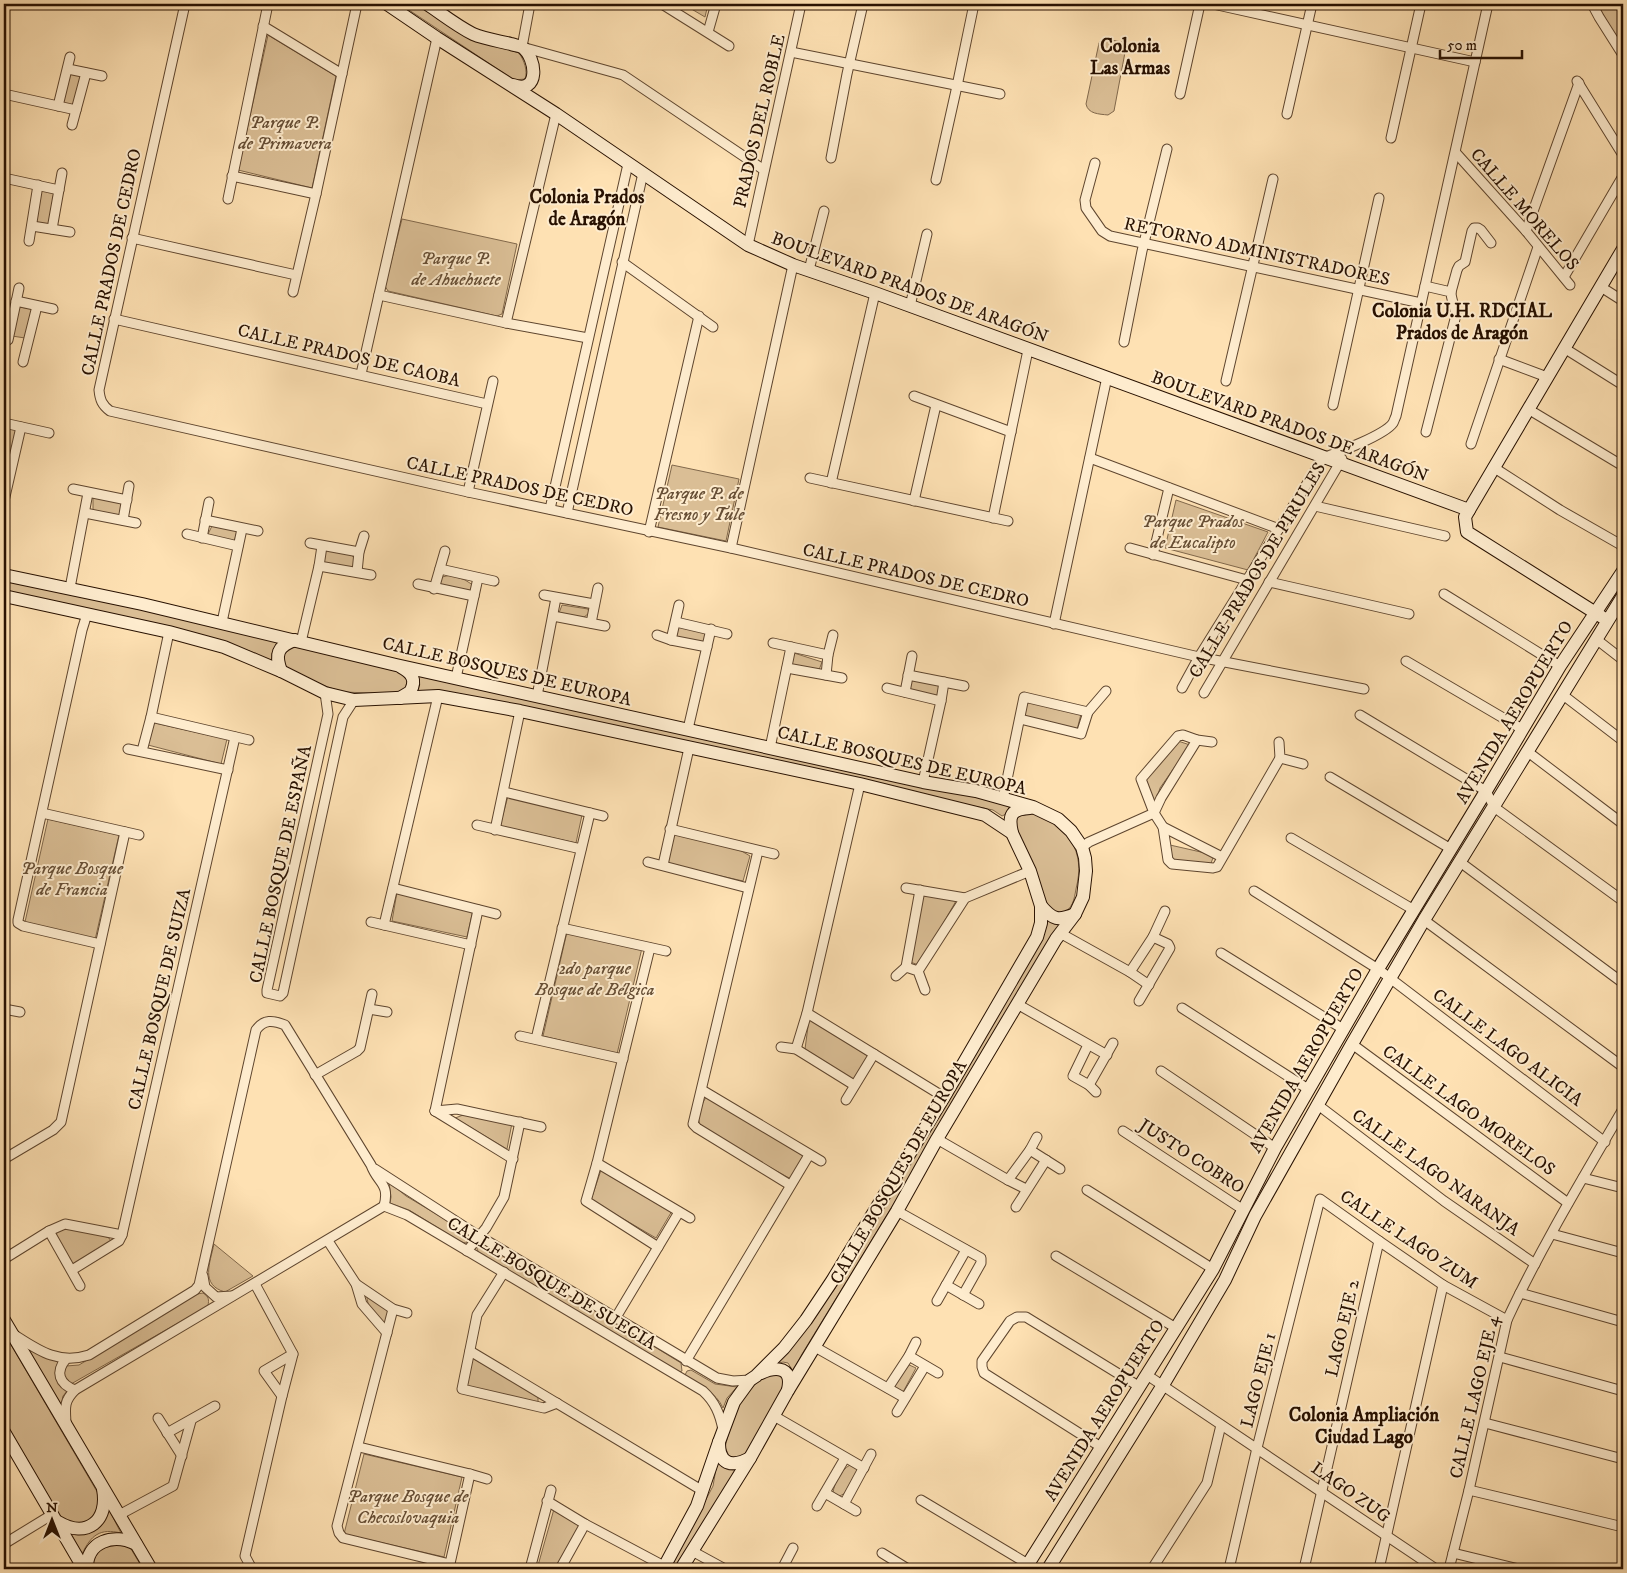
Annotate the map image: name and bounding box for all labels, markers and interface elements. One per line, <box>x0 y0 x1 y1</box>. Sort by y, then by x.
scale bar <box>1440 28 1522 60</box>
street label: PRADOS DEL ROBLE <box>729 32 791 210</box>
district label: Colonia Las Armas <box>1090 35 1171 80</box>
text: 50 m <box>1447 36 1477 55</box>
park label: Parque P. de Primavera <box>237 112 332 155</box>
street label: CALLE MORELOS <box>1465 144 1583 275</box>
street label: CALLE PRADOS DE CEDRO <box>77 147 147 378</box>
district label: Colonia Prados de Aragón <box>530 186 645 231</box>
street label: RETORNO ADMINISTRADORES <box>1122 213 1392 291</box>
street label: BOULEVARD PRADOS DE ARAGÓN <box>768 228 1051 348</box>
park label: Parque P. de Ahuehuete <box>410 248 501 291</box>
district label: Colonia U.H. RDCIAL Prados de Aragón <box>1372 300 1552 345</box>
street label: CALLE PRADOS DE CAOBA <box>235 320 463 392</box>
street label: BOULEVARD PRADOS DE ARAGÓN <box>1148 367 1431 487</box>
street label: CALLE PRADOS DE CEDRO <box>404 452 635 522</box>
street label: CALLE PRADOS DE PIRULES <box>1185 459 1331 682</box>
park label: Parque P. de Fresno y Tule <box>654 483 745 526</box>
park label: Parque Prados de Eucalipto <box>1142 511 1244 554</box>
street label: CALLE PRADOS DE CEDRO <box>800 539 1031 613</box>
street label: AVENIDA AEROPUERTO <box>1451 617 1578 808</box>
street label: CALLE BOSQUES DE EUROPA <box>380 633 634 711</box>
street label: CALLE BOSQUES DE EUROPA <box>775 722 1029 800</box>
street label: CALLE BOSQUE DE ESPAÑA <box>244 743 317 985</box>
park label: Parque Bosque de Francia <box>21 858 124 901</box>
street label: CALLE BOSQUE DE SUIZA <box>124 886 196 1112</box>
park label: 2do parque Bosque de Bélgica <box>534 958 655 1001</box>
street label: AVENIDA AEROPUERTO <box>1245 964 1369 1157</box>
street label: CALLE LAGO ALICIA <box>1428 984 1587 1112</box>
street label: CALLE LAGO MORELOS <box>1378 1041 1559 1181</box>
street label: CALLE BOSQUES DE EUROPA <box>826 1056 972 1288</box>
street label: CALLE LAGO NARANJA <box>1347 1104 1524 1241</box>
street label: JUSTO COBRO <box>1133 1113 1248 1199</box>
street label: CALLE LAGO ZUM <box>1335 1186 1482 1294</box>
street label: CALLE BOSQUE DE SUECIA <box>443 1213 661 1355</box>
street label: LAGO EJE 2 <box>1321 1277 1365 1379</box>
street label: CALLE LAGO EJE 4 <box>1446 1313 1505 1481</box>
street label: AVENIDA AEROPUERTO <box>1040 1316 1170 1505</box>
street label: LAGO EJE 1 <box>1237 1331 1281 1430</box>
district label: Colonia Ampliación Ciudad Lago <box>1289 1404 1440 1449</box>
street label: LAGO ZUG <box>1307 1458 1395 1528</box>
park label: Parque Bosque de Checoslovaquia <box>348 1486 469 1529</box>
north arrow <box>28 1496 78 1546</box>
text: N <box>46 1499 58 1517</box>

